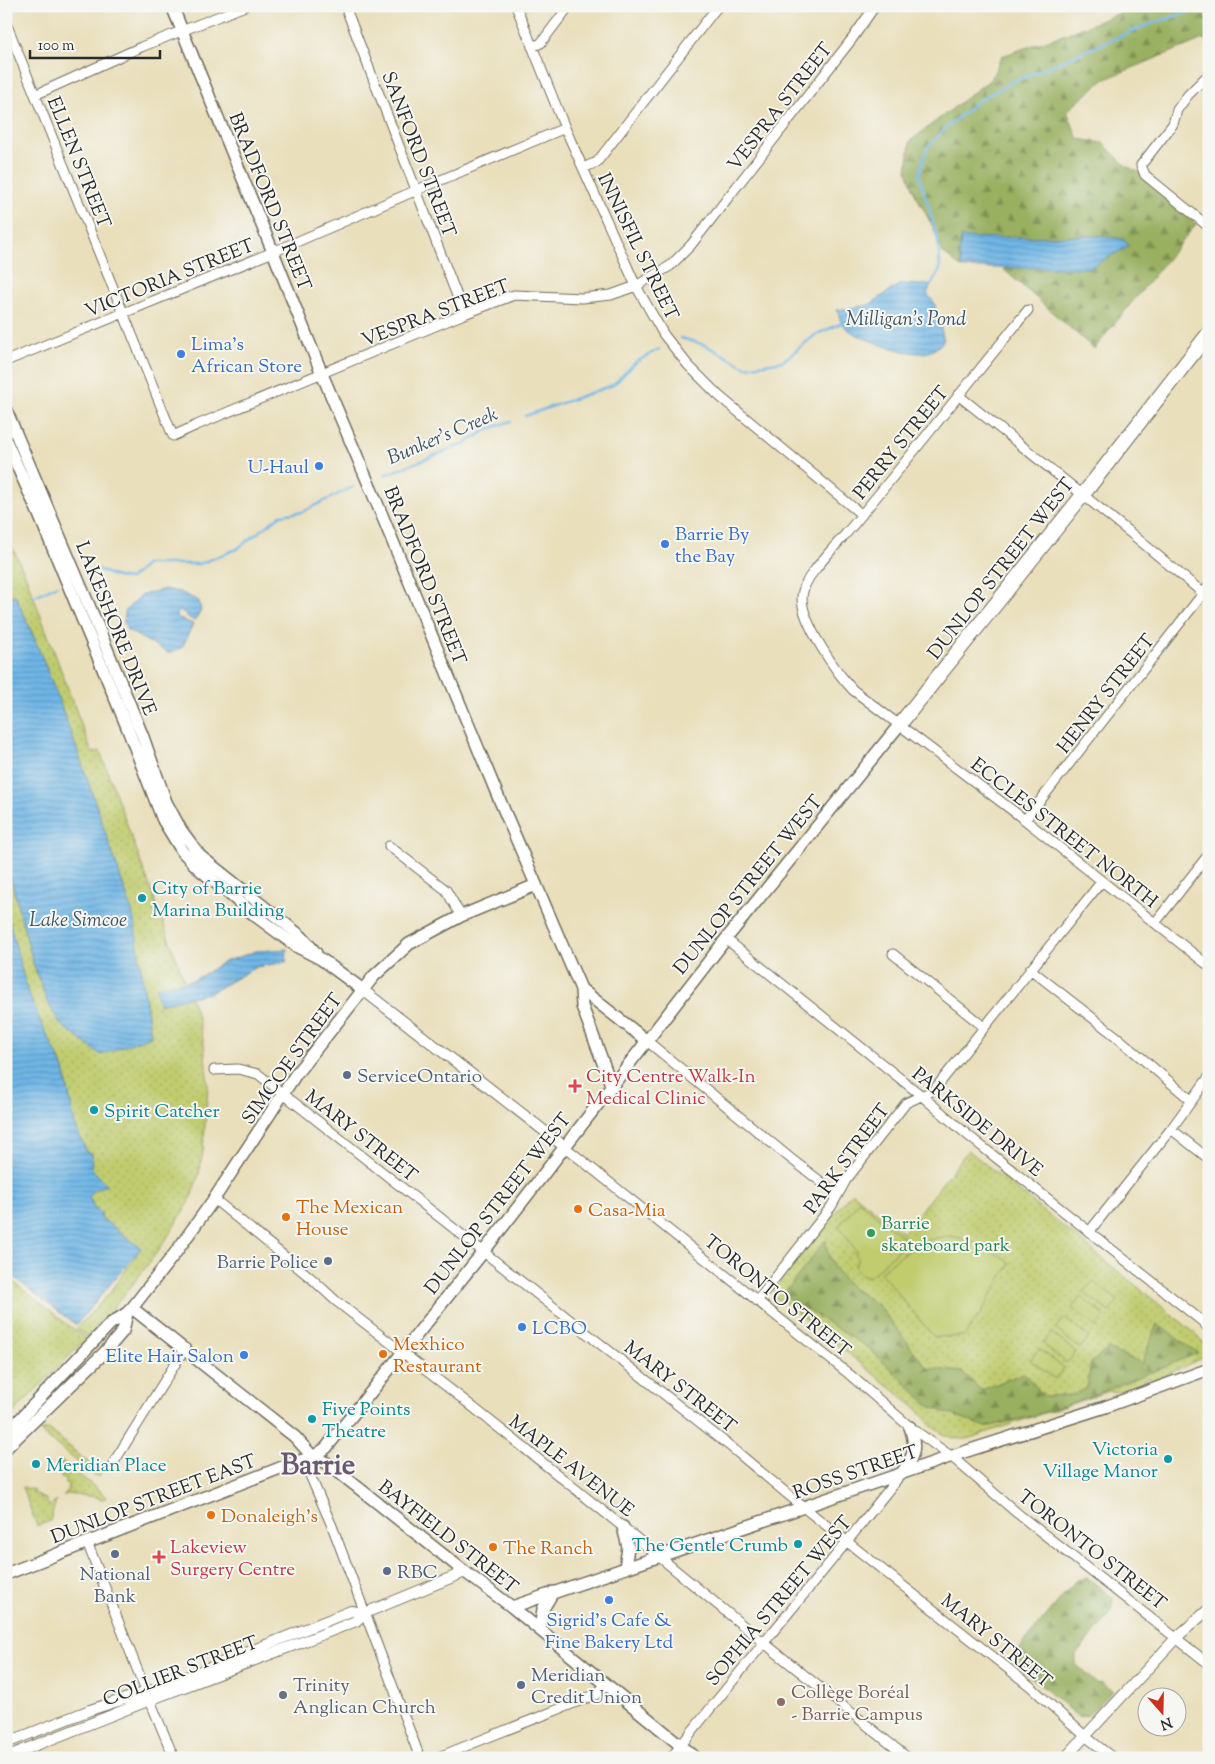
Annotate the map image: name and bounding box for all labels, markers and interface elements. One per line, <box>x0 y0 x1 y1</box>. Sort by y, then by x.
scale bar <box>30 28 160 60</box>
text: 100 m <box>38 36 75 57</box>
street label: VESPRA STREET <box>722 38 840 178</box>
street label: SANFORD STREET <box>374 68 462 242</box>
street label: ELLEN STREET <box>39 93 116 233</box>
street label: BRADFORD STREET <box>221 109 317 295</box>
street label: INNISFIL STREET <box>589 169 684 325</box>
street label: VICTORIA STREET <box>81 233 259 326</box>
street label: VESPRA STREET <box>358 274 514 355</box>
water label: Milligan's Pond <box>846 306 966 335</box>
place label: Lima's African Store <box>191 332 302 381</box>
marker: Lima's African Store <box>175 348 187 360</box>
street label: PERRY STREET <box>848 381 956 506</box>
water label: Bunker's Creek <box>383 401 503 474</box>
place label: U-Haul <box>248 455 309 482</box>
marker: U-Haul <box>313 460 325 472</box>
street label: DUNLOP STREET WEST <box>922 473 1082 666</box>
street label: BRADFORD STREET <box>376 483 472 669</box>
place label: Barrie By the Bay <box>675 522 750 571</box>
street label: LAKESHORE DRIVE <box>67 538 162 721</box>
marker: Barrie By the Bay <box>659 538 671 550</box>
street label: HENRY STREET <box>1052 629 1162 760</box>
street label: ECCLES STREET NORTH <box>964 752 1163 916</box>
street label: DUNLOP STREET WEST <box>668 790 830 981</box>
place label: City of Barrie Marina Building <box>152 876 284 925</box>
marker: City of Barrie Marina Building <box>136 892 148 904</box>
water label: Lake Simcoe <box>29 907 127 936</box>
street label: SIMCOE STREET <box>236 988 350 1131</box>
street label: PARKSIDE DRIVE <box>905 1062 1048 1185</box>
place label: ServiceOntario <box>357 1064 482 1091</box>
place label: City Centre Walk-In Medical Clinic <box>586 1064 756 1113</box>
marker: ServiceOntario <box>341 1069 353 1081</box>
marker: City Centre Walk-In Medical Clinic <box>568 1079 582 1093</box>
street label: MARY STREET <box>298 1084 422 1190</box>
place label: Spirit Catcher <box>104 1099 220 1126</box>
street label: PARK STREET <box>799 1099 897 1220</box>
marker: Spirit Catcher <box>88 1104 100 1116</box>
street label: DUNLOP STREET WEST <box>419 1108 579 1301</box>
place label: The Mexican House <box>296 1195 403 1244</box>
place label: Casa-Mia <box>588 1198 666 1225</box>
marker: Casa-Mia <box>572 1203 584 1215</box>
marker: The Mexican House <box>280 1211 292 1223</box>
place label: Barrie skateboard park <box>881 1211 1011 1260</box>
marker: Barrie skateboard park <box>865 1227 877 1239</box>
street label: TORONTO STREET <box>697 1229 856 1365</box>
place label: Barrie Police <box>217 1250 318 1277</box>
marker: Barrie Police <box>322 1255 334 1267</box>
place label: LCBO <box>532 1316 587 1343</box>
marker: LCBO <box>516 1321 528 1333</box>
place label: Mexhico Restaurant <box>393 1332 482 1381</box>
street label: MARY STREET <box>617 1335 741 1441</box>
place label: Elite Hair Salon <box>105 1344 234 1371</box>
marker: Mexhico Restaurant <box>377 1348 389 1360</box>
marker: Elite Hair Salon <box>238 1349 250 1361</box>
place label: Five Points Theatre <box>322 1397 411 1446</box>
street label: MAPLE AVENUE <box>502 1409 639 1525</box>
marker: Five Points Theatre <box>306 1413 318 1425</box>
place label: Victoria Village Manor <box>1042 1437 1158 1486</box>
street label: ROSS STREET <box>790 1439 922 1507</box>
district label: Barrie <box>281 1446 355 1488</box>
street label: DUNLOP STREET EAST <box>47 1449 261 1552</box>
place label: Meridian Place <box>46 1453 167 1480</box>
marker: Victoria Village Manor <box>1162 1453 1174 1465</box>
marker: Meridian Place <box>30 1458 42 1470</box>
street label: BAYFIELD STREET <box>372 1475 523 1601</box>
street label: TORONTO STREET <box>1011 1484 1171 1618</box>
place label: Donaleigh’s <box>221 1504 318 1531</box>
marker: Donaleigh’s <box>205 1509 217 1521</box>
street label: SOPHIA STREET WEST <box>700 1511 859 1693</box>
place label: The Gentle Crumb <box>632 1533 788 1560</box>
place label: Lakeview Surgery Centre <box>170 1535 295 1584</box>
place label: The Ranch <box>503 1536 593 1563</box>
marker: The Gentle Crumb <box>792 1538 804 1550</box>
marker: The Ranch <box>487 1541 499 1553</box>
marker: National Bank <box>109 1548 121 1560</box>
marker: Lakeview Surgery Centre <box>152 1550 166 1564</box>
place label: RBC <box>397 1560 438 1587</box>
place label: National Bank <box>79 1562 151 1611</box>
marker: RBC <box>381 1565 393 1577</box>
street label: MARY STREET <box>934 1589 1057 1695</box>
marker: Sigrid's Cafe & Fine Bakery Ltd <box>603 1594 615 1606</box>
place label: Sigrid's Cafe & Fine Bakery Ltd <box>545 1608 673 1657</box>
street label: COLLIER STREET <box>99 1630 263 1714</box>
place label: Meridian Credit Union <box>531 1663 642 1712</box>
place label: Trinity Anglican Church <box>293 1673 436 1722</box>
marker: Meridian Credit Union <box>515 1679 527 1691</box>
place label: Collège Boréal - Barrie Campus <box>791 1680 923 1729</box>
north arrow <box>1138 1686 1188 1736</box>
marker: Trinity Anglican Church <box>277 1689 289 1701</box>
marker: Collège Boréal - Barrie Campus <box>775 1696 787 1708</box>
text: N <box>1157 1711 1174 1734</box>

